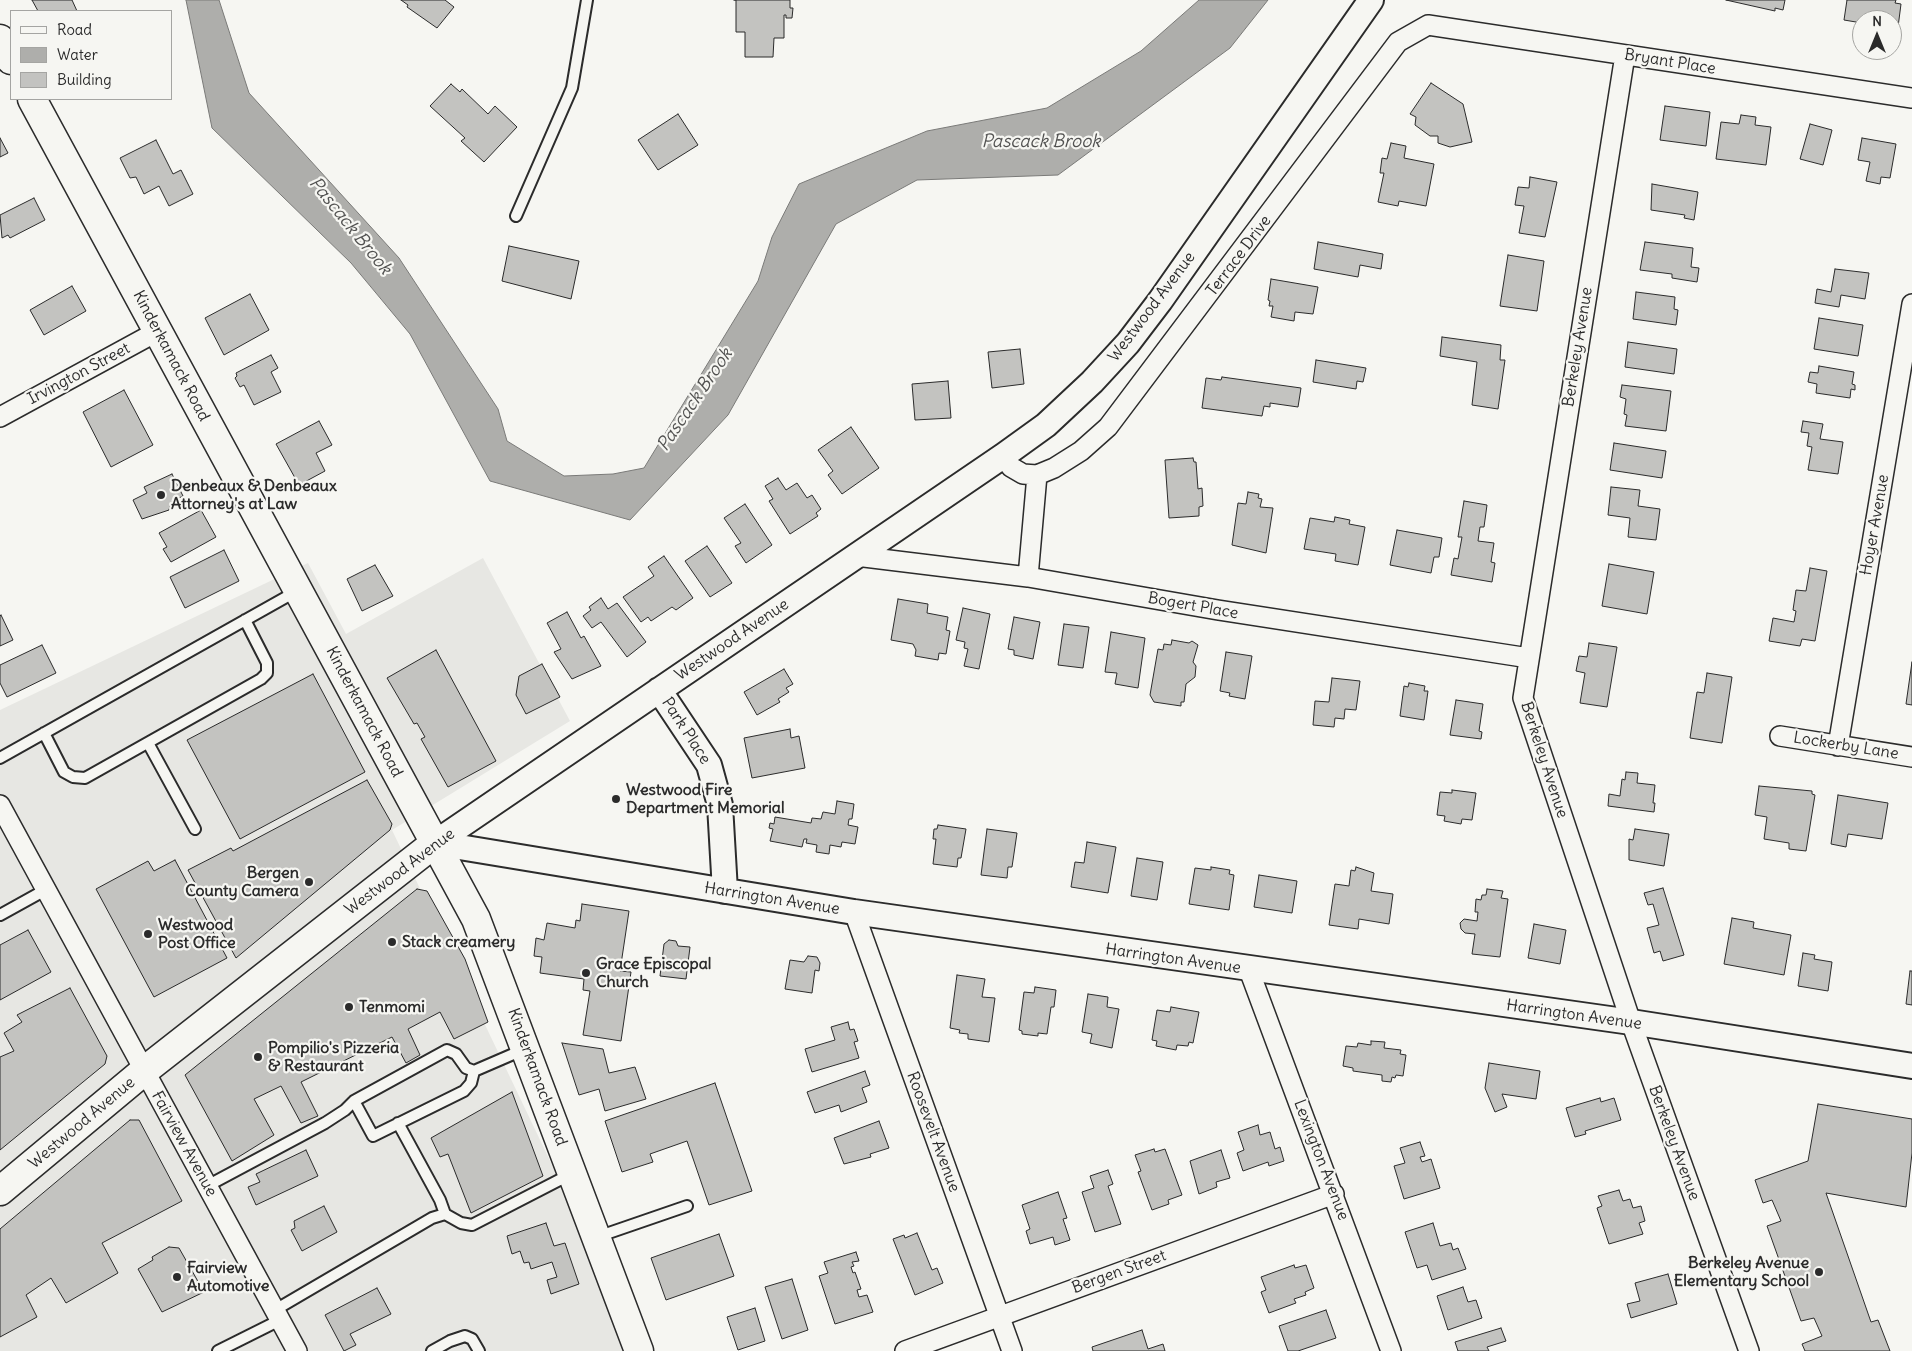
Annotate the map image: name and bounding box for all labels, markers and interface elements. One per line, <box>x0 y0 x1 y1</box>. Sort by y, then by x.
legend <box>10 10 172 100</box>
north arrow <box>1852 10 1902 60</box>
text: N <box>1872 12 1882 30</box>
text: Road <box>57 20 92 39</box>
text: Water <box>57 45 98 64</box>
street label: Bryant Place <box>1623 45 1717 79</box>
text: Building <box>57 70 112 89</box>
water label: Pascack Brook <box>981 131 1101 153</box>
water label: Pascack Brook <box>304 173 396 279</box>
street label: Terrace Drive <box>1202 212 1276 300</box>
street label: Westwood Avenue <box>1104 248 1200 366</box>
street label: Berkeley Avenue <box>1559 286 1597 408</box>
street label: Kinderkamack Road <box>128 287 214 425</box>
street label: Irvington Street <box>25 339 133 409</box>
water label: Pascack Brook <box>653 345 737 455</box>
street label: Hoyer Avenue <box>1857 473 1893 577</box>
place label: Denbeaux & Denbeaux Attorney's at Law <box>171 476 337 514</box>
marker: Denbeaux & Denbeaux Attorney's at Law <box>155 489 167 501</box>
street label: Bogert Place <box>1146 589 1240 623</box>
street label: Westwood Avenue <box>672 595 792 685</box>
street label: Kinderkamack Road <box>321 643 407 781</box>
street label: Park Place <box>657 694 715 768</box>
street label: Berkeley Avenue <box>1516 699 1572 821</box>
street label: Lockerby Lane <box>1792 728 1900 764</box>
place label: Westwood Fire Department Memorial <box>626 780 784 818</box>
marker: Westwood Fire Department Memorial <box>610 793 622 805</box>
street label: Westwood Avenue <box>341 824 459 920</box>
place label: Bergen County Camera <box>185 863 299 901</box>
marker: Bergen County Camera <box>303 876 315 888</box>
street label: Harrington Avenue <box>703 879 841 919</box>
place label: Westwood Post Office <box>158 915 236 953</box>
marker: Westwood Post Office <box>142 928 154 940</box>
place label: Stack creamery <box>402 932 515 952</box>
marker: Stack creamery <box>386 936 398 948</box>
street label: Harrington Avenue <box>1104 940 1242 978</box>
place label: Grace Episcopal Church <box>596 954 711 992</box>
marker: Grace Episcopal Church <box>580 967 592 979</box>
street label: Harrington Avenue <box>1505 996 1643 1034</box>
place label: Tenmomi <box>359 997 425 1017</box>
marker: Tenmomi <box>343 1001 355 1013</box>
street label: Kinderkamack Road <box>503 1006 571 1148</box>
place label: Pompilio's Pizzeria & Restaurant <box>268 1038 399 1076</box>
marker: Pompilio's Pizzeria & Restaurant <box>252 1051 264 1063</box>
street label: Roosevelt Avenue <box>902 1069 964 1195</box>
street label: Westwood Avenue <box>25 1073 139 1173</box>
street label: Berkeley Avenue <box>1644 1083 1704 1203</box>
street label: Fairview Avenue <box>147 1088 221 1200</box>
street label: Lexington Avenue <box>1289 1097 1353 1223</box>
street label: Bergen Street <box>1069 1246 1169 1298</box>
place label: Berkeley Avenue Elementary School <box>1674 1253 1809 1291</box>
place label: Fairview Automotive <box>187 1258 269 1296</box>
marker: Berkeley Avenue Elementary School <box>1813 1266 1825 1278</box>
marker: Fairview Automotive <box>171 1271 183 1283</box>

